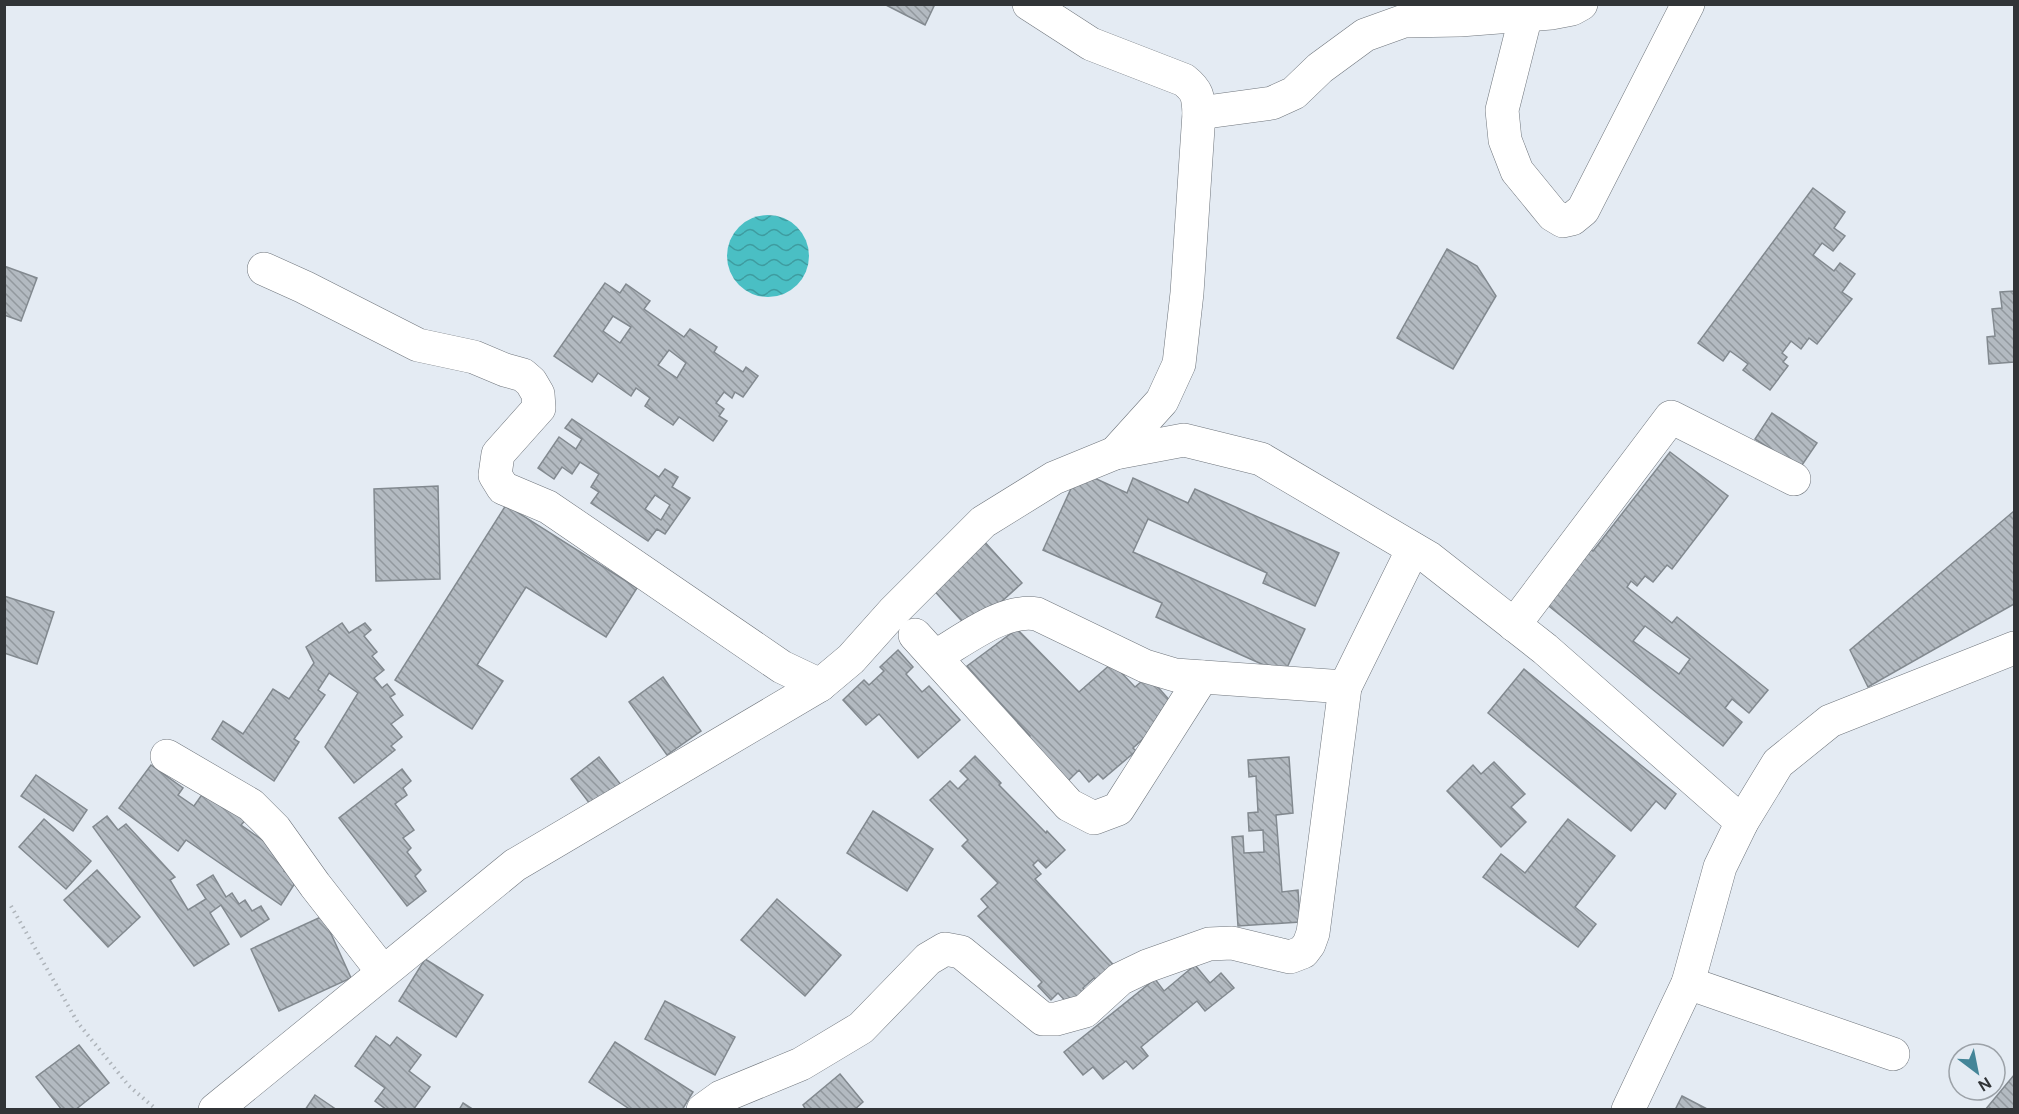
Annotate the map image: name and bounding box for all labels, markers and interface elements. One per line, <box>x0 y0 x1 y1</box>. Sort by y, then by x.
north arrow <box>1947 1042 2007 1102</box>
text: N <box>1974 1072 1995 1096</box>

